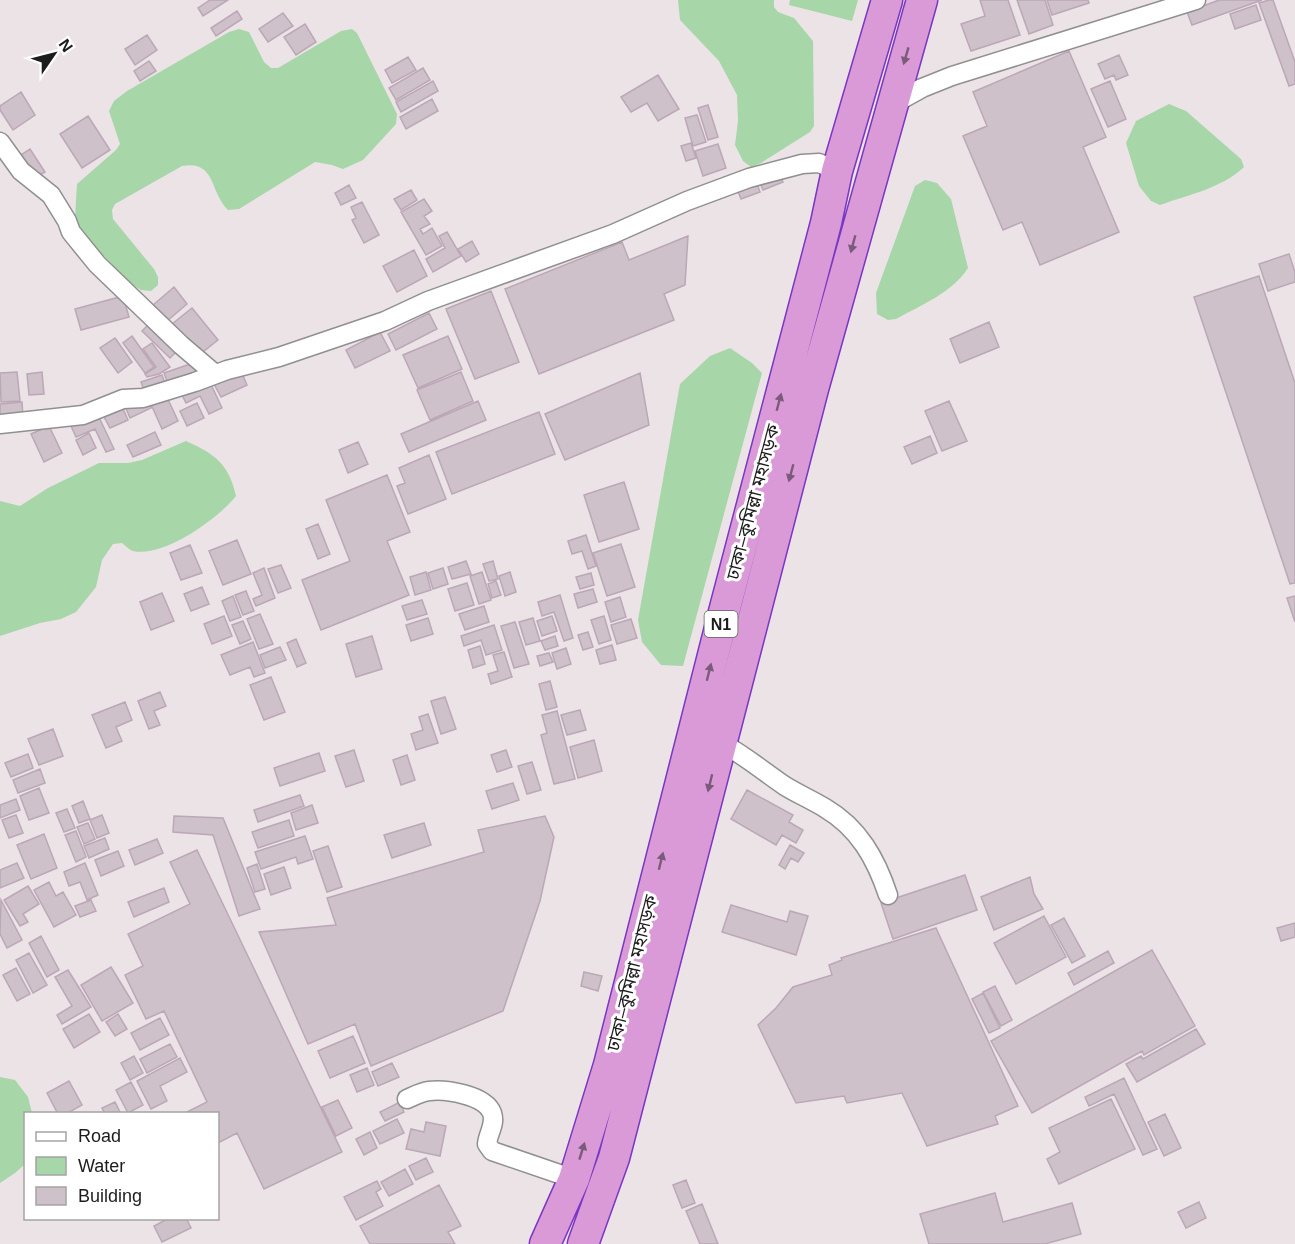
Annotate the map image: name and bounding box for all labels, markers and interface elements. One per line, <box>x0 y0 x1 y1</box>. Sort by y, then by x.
north arrow <box>24 24 84 84</box>
text: N <box>56 36 76 55</box>
one-way arrow <box>901 47 910 65</box>
one-way arrow <box>847 235 857 253</box>
one-way arrow <box>775 393 785 411</box>
street label: ঢাকা–কুমিল্লা মহাসড়ক <box>722 422 784 583</box>
one-way arrow <box>785 463 795 482</box>
road number: N1 <box>704 611 738 637</box>
one-way arrow <box>704 663 714 681</box>
one-way arrow <box>705 774 715 793</box>
one-way arrow <box>656 852 666 870</box>
street label: ঢাকা–কুমিল্লা মহাসড়ক <box>603 892 662 1054</box>
legend <box>24 1112 219 1220</box>
text: Road <box>78 1126 121 1146</box>
one-way arrow <box>578 1142 588 1160</box>
text: Water <box>78 1156 125 1176</box>
text: Building <box>78 1186 142 1206</box>

